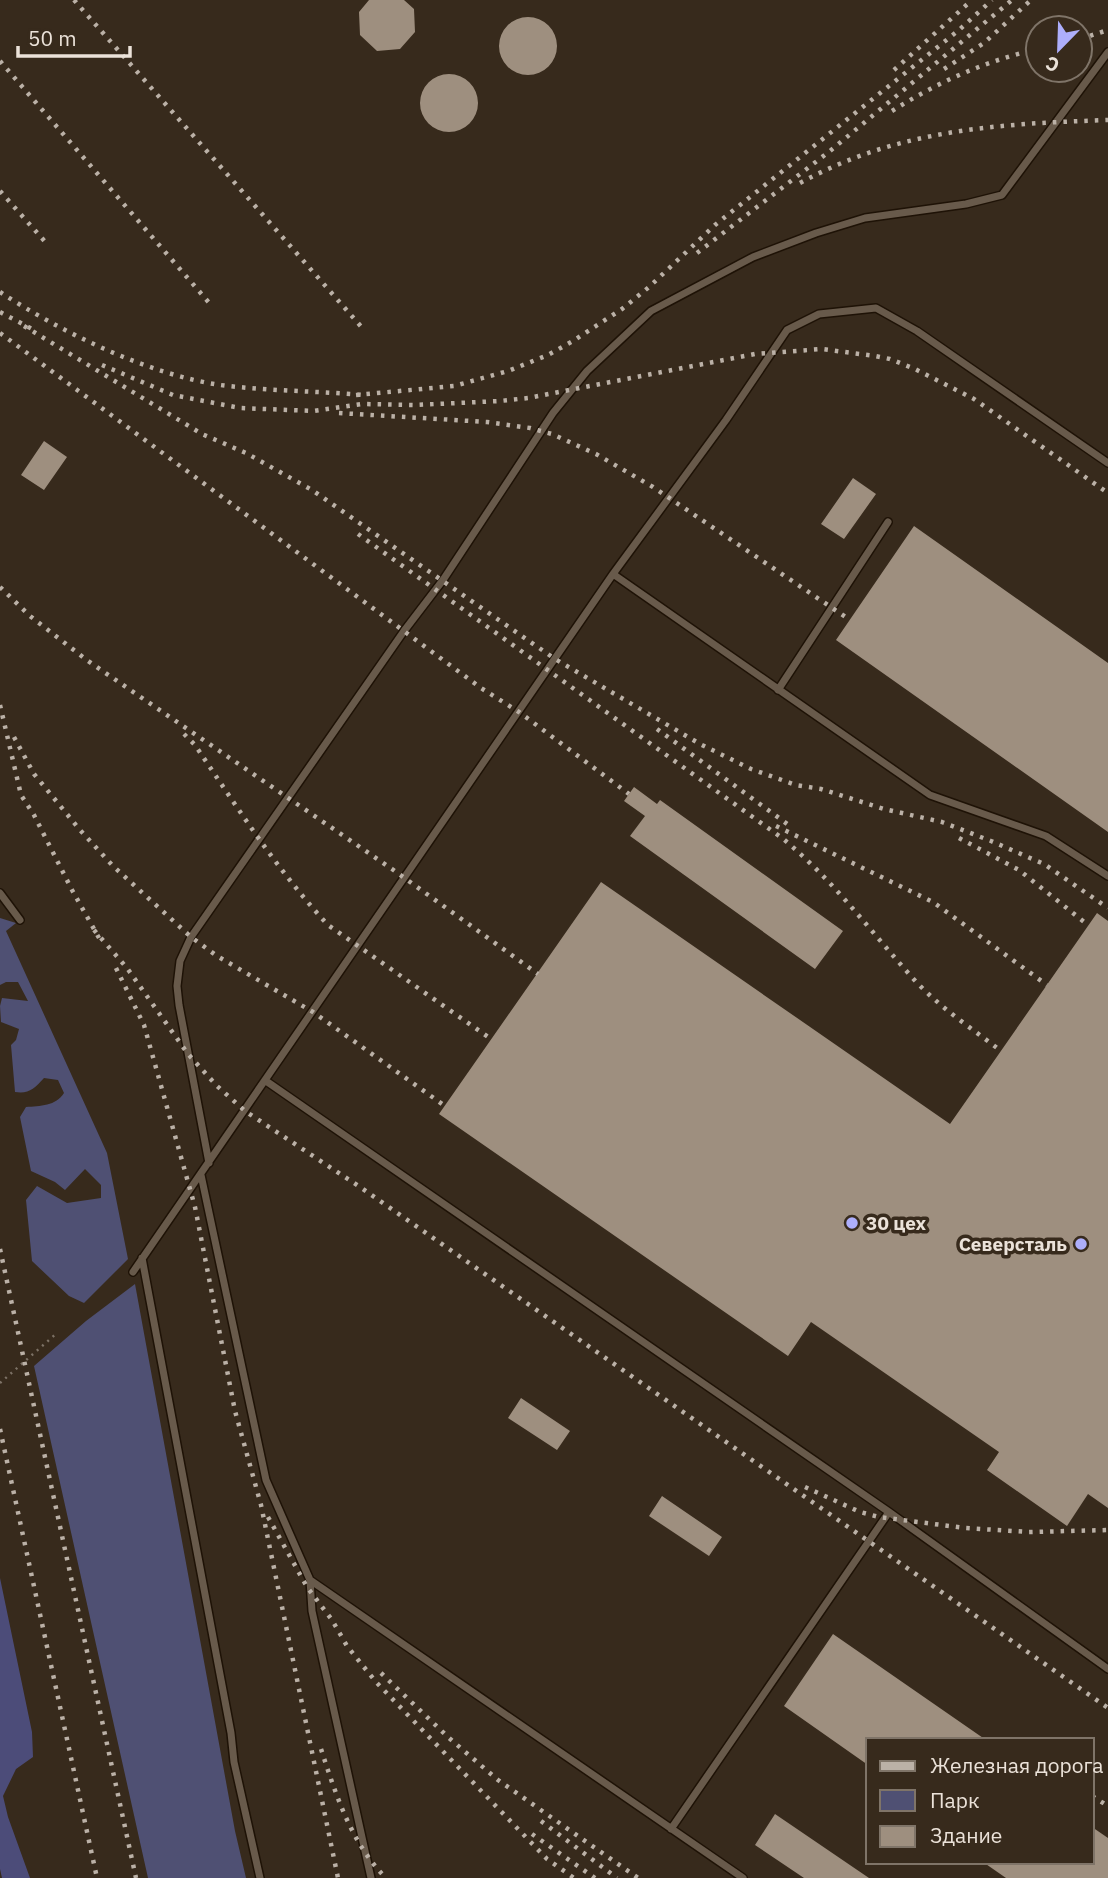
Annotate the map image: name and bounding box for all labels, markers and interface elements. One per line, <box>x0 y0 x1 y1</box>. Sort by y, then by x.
scale bar <box>18 14 130 58</box>
north arrow <box>1024 14 1094 84</box>
text: 50 m <box>28 24 77 52</box>
text: С <box>1042 51 1063 78</box>
place label: 30 цех <box>866 1211 927 1235</box>
marker: 30 цех <box>844 1215 860 1231</box>
place label: Северсталь <box>959 1232 1067 1256</box>
marker: Северсталь <box>1073 1236 1089 1252</box>
legend <box>866 1738 1094 1864</box>
text: Железная дорога <box>930 1751 1103 1779</box>
text: Парк <box>930 1786 980 1814</box>
text: Здание <box>930 1821 1002 1849</box>

